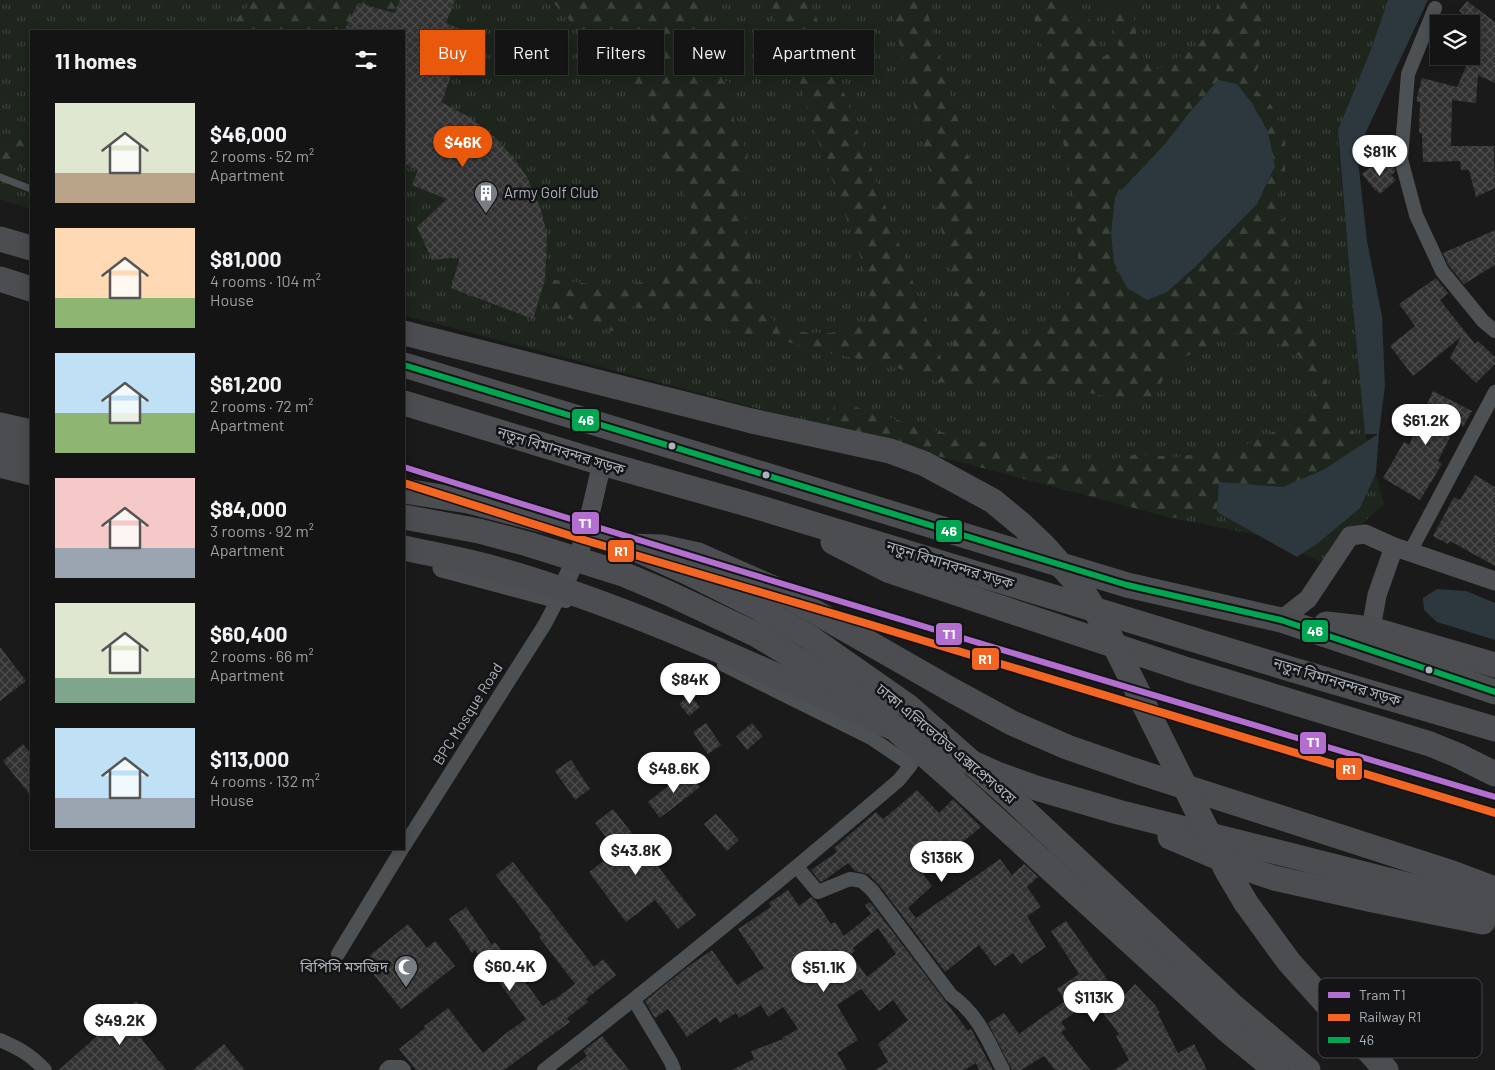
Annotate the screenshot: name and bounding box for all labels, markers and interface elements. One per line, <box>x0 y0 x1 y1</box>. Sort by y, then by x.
map controls <box>1430 15 1480 65</box>
button: layers <box>1430 15 1480 65</box>
chip: Buy <box>420 30 485 75</box>
chip: Rent <box>495 30 568 75</box>
chip: Filters <box>578 30 664 75</box>
chip: New <box>674 30 744 75</box>
chip: Apartment <box>754 30 874 75</box>
icon: filters <box>352 46 380 74</box>
text: 11 homes <box>55 48 137 73</box>
text: $46,000 <box>210 121 287 146</box>
icon: home <box>95 123 155 183</box>
pin: $46K <box>433 126 493 168</box>
text: $46K <box>444 132 482 151</box>
pin: $81K <box>1350 134 1410 177</box>
text: $81K <box>1363 141 1397 160</box>
text: 2 rooms · 52 m² <box>210 146 314 165</box>
text: Apartment <box>210 165 285 184</box>
building icon: Army Golf Club <box>473 180 499 214</box>
place label: Army Golf Club <box>504 183 599 201</box>
text: $81,000 <box>210 246 282 271</box>
icon: home <box>95 248 155 308</box>
text: 4 rooms · 104 m² <box>210 271 321 290</box>
text: House <box>210 290 254 309</box>
text: $61,200 <box>210 371 282 396</box>
icon: home <box>95 373 155 433</box>
text: 2 rooms · 72 m² <box>210 396 313 415</box>
pin: $61.2K <box>1385 404 1467 446</box>
line badge: 46 <box>571 408 600 432</box>
text: $61.2K <box>1403 410 1449 429</box>
text: 46 <box>578 411 594 428</box>
text: Apartment <box>210 415 285 434</box>
street label: নতুন বিমানবন্দর সড়ক <box>494 422 628 479</box>
unlabelled marker <box>667 441 677 451</box>
unlabelled marker <box>761 470 771 480</box>
text: $84,000 <box>210 496 287 521</box>
icon: home <box>95 498 155 558</box>
line badge: T1 <box>571 511 600 535</box>
text: T1 <box>578 514 592 531</box>
line badge: 46 <box>935 519 963 543</box>
text: 3 rooms · 92 m² <box>210 521 314 540</box>
text: 46 <box>941 522 957 539</box>
street label: নতুন বিমানবন্দর সড়ক <box>883 536 1017 593</box>
line badge: R1 <box>607 539 635 563</box>
text: Apartment <box>210 540 285 559</box>
text: R1 <box>614 542 628 559</box>
line badge: 46 <box>1301 619 1329 643</box>
text: $60,400 <box>210 621 287 646</box>
line badge: T1 <box>935 622 963 646</box>
text: 46 <box>1307 622 1323 639</box>
icon: home <box>95 623 155 683</box>
text: T1 <box>942 625 956 642</box>
text: 2 rooms · 66 m² <box>210 646 314 665</box>
line badge: R1 <box>971 647 1000 671</box>
text: R1 <box>978 650 992 667</box>
street label: নতুন বিমানবন্দর সড়ক <box>1270 653 1404 710</box>
street label: BPC Mosque Road <box>429 659 506 768</box>
pin: $84K <box>660 662 720 705</box>
text: Apartment <box>210 665 285 684</box>
unlabelled marker <box>1424 665 1434 675</box>
text: $84K <box>671 669 709 688</box>
street label: ঢাকা এলিভেটেড এক্সপ্রেসওয়ে <box>872 679 1021 807</box>
line badge: T1 <box>1299 731 1327 755</box>
text: T1 <box>1306 733 1320 750</box>
text: $113,000 <box>210 746 289 771</box>
icon: home <box>95 748 155 808</box>
pin: $48.6K <box>633 752 715 794</box>
line badge: R1 <box>1335 757 1363 781</box>
text: $48.6K <box>649 758 699 777</box>
text: R1 <box>1342 760 1356 777</box>
text: 4 rooms · 132 m² <box>210 771 320 790</box>
text: House <box>210 790 254 809</box>
pin: $43.8K <box>595 834 677 876</box>
text: $43.8K <box>611 840 661 859</box>
pin: $136K <box>907 840 977 883</box>
text: $136K <box>921 847 963 866</box>
pin: $60.4K <box>469 950 551 992</box>
pin: $51.1K <box>783 950 865 993</box>
mosque icon: বিপিসি মসজিদ <box>393 954 419 988</box>
text: $60.4K <box>485 956 535 975</box>
place label: বিপিসি মসজিদ <box>299 957 389 975</box>
text: $51.1K <box>802 957 846 976</box>
legend <box>1318 978 1482 1058</box>
pin: $113K <box>1059 980 1129 1023</box>
text: Tram T1 <box>1359 986 1406 1003</box>
text: $113K <box>1074 987 1114 1006</box>
pin: $49.2K <box>79 1004 161 1046</box>
text: Railway R1 <box>1359 1008 1421 1025</box>
text: $49.2K <box>95 1010 145 1029</box>
text: 46 <box>1359 1031 1374 1048</box>

